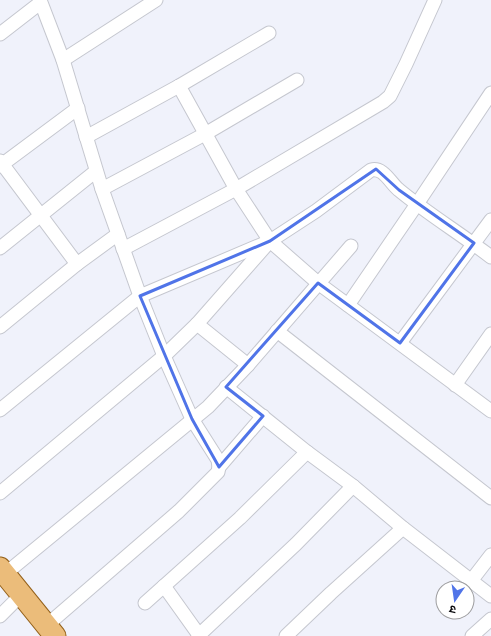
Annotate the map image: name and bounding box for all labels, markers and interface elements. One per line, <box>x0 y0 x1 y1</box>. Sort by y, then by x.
north arrow <box>435 580 475 620</box>
text: उ <box>447 602 457 617</box>

